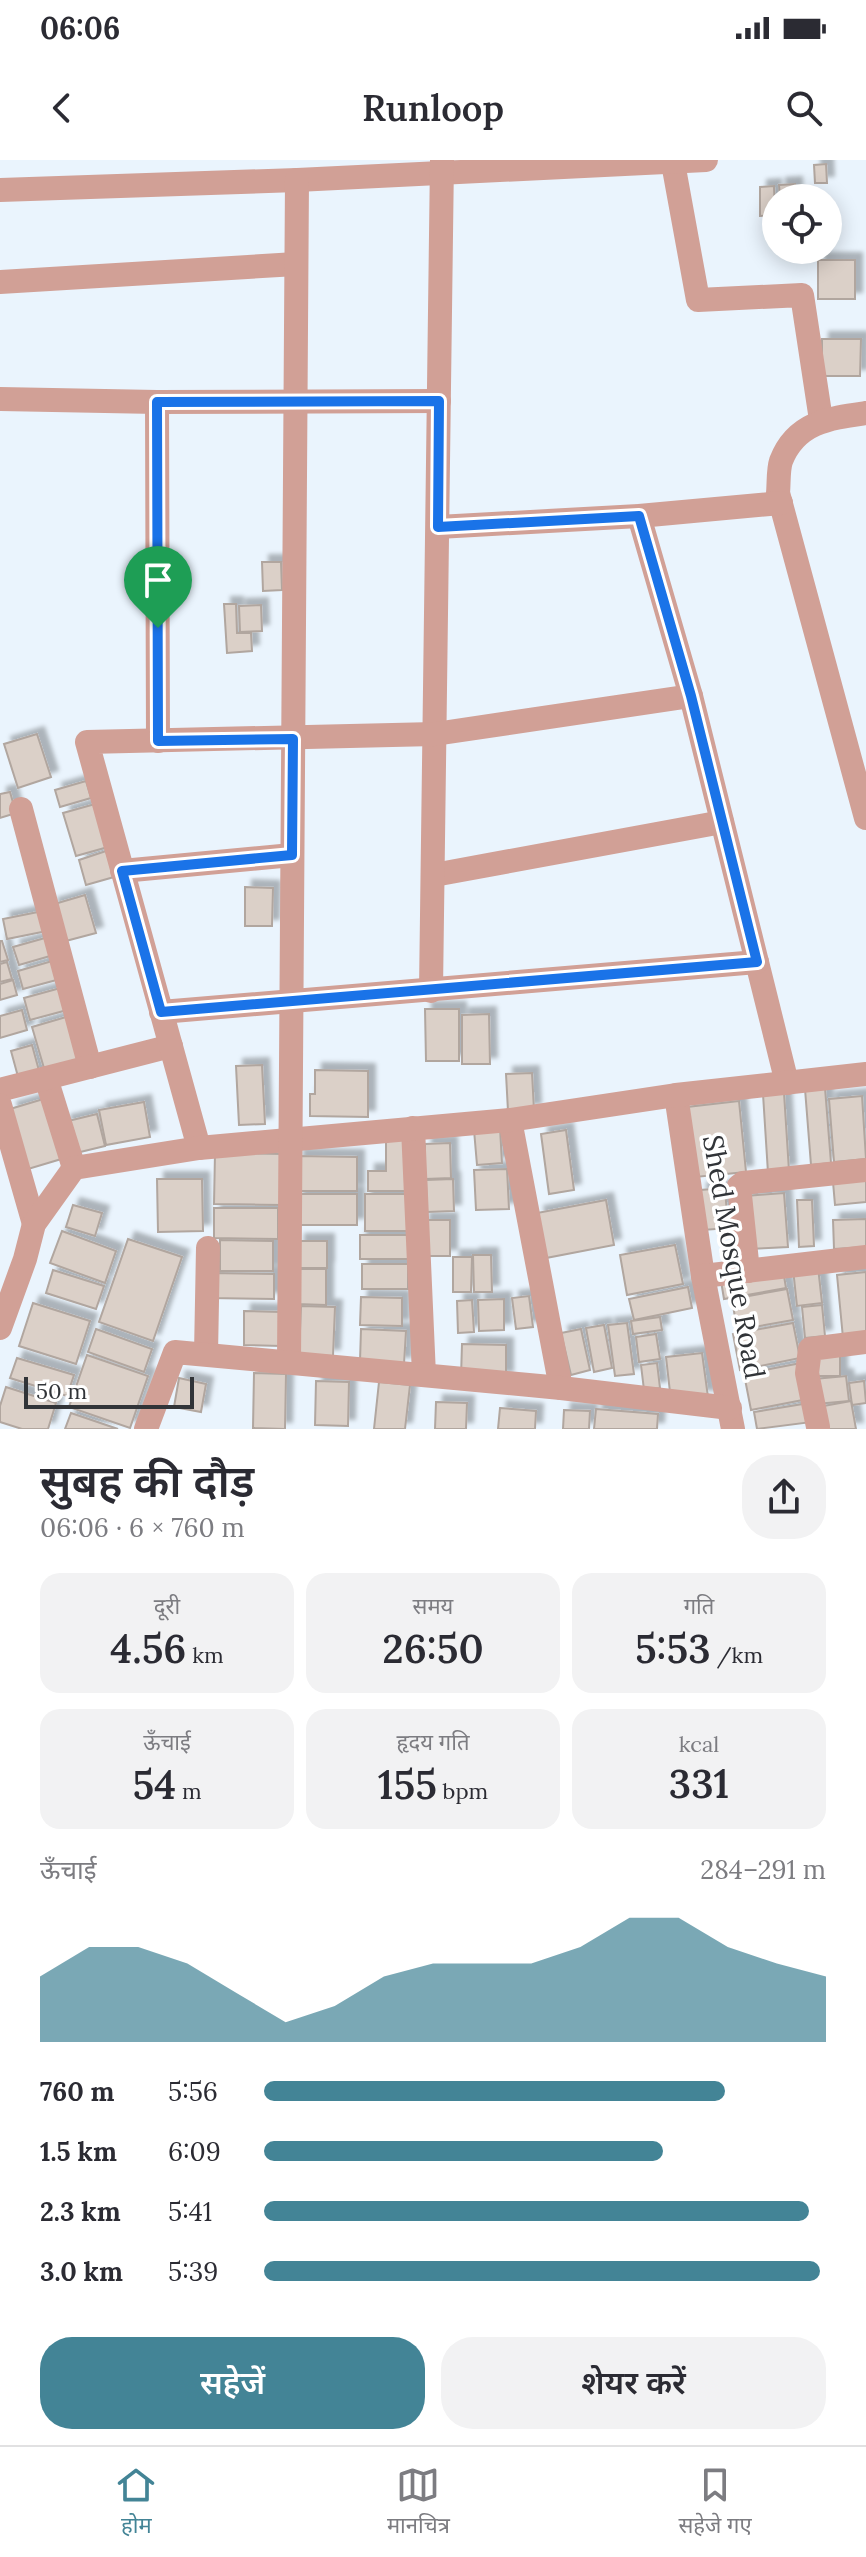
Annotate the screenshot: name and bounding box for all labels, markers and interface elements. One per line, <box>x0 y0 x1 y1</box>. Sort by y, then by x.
text: 06:06 <box>40 9 120 47</box>
text: Runloop <box>362 85 504 131</box>
icon: back <box>40 86 84 130</box>
icon: search <box>782 86 826 130</box>
map controls <box>762 184 842 264</box>
button: locate <box>762 184 842 264</box>
pin <box>124 546 192 628</box>
icon: arrive <box>136 558 180 602</box>
street label: Shed Mosque Road <box>695 1132 773 1382</box>
scale bar <box>24 1373 194 1409</box>
text: 50 m <box>36 1377 87 1405</box>
text: सुबह की दौड़ <box>40 1453 254 1509</box>
button: share <box>742 1455 826 1539</box>
text: 06:06 · 6 × 760 m <box>40 1511 245 1544</box>
text: दूरी <box>154 1592 180 1620</box>
text: समय <box>413 1592 453 1620</box>
text: गति <box>684 1592 714 1620</box>
text: 4.56 <box>110 1623 186 1674</box>
text: 26:50 <box>382 1623 484 1674</box>
text: 5:53 <box>635 1623 711 1674</box>
text: km <box>186 1641 224 1669</box>
text: /km <box>711 1641 763 1669</box>
text: ऊँचाई <box>143 1728 191 1756</box>
text: हृदय गति <box>397 1728 469 1756</box>
text: kcal <box>679 1730 719 1758</box>
text: 331 <box>669 1758 729 1809</box>
text: 54 <box>132 1759 176 1810</box>
text: 155 <box>378 1759 437 1810</box>
text: m <box>176 1777 202 1805</box>
text: bpm <box>437 1777 488 1805</box>
text: ऊँचाई <box>40 1853 96 1886</box>
text: 284–291 m <box>700 1853 826 1886</box>
text: 760 m <box>40 2075 114 2108</box>
text: 5:56 <box>168 2075 218 2108</box>
text: 1.5 km <box>40 2135 117 2168</box>
text: 6:09 <box>168 2135 221 2168</box>
text: 2.3 km <box>40 2195 121 2228</box>
text: 5:41 <box>168 2195 212 2228</box>
text: 3.0 km <box>40 2255 123 2288</box>
text: 5:39 <box>168 2255 218 2288</box>
button: सहेजें <box>40 2337 425 2429</box>
button: शेयर करें <box>441 2337 826 2429</box>
tab: होम <box>114 2463 158 2542</box>
tab: मानचित्र <box>387 2463 450 2542</box>
tab: सहेजे गए <box>678 2463 752 2542</box>

